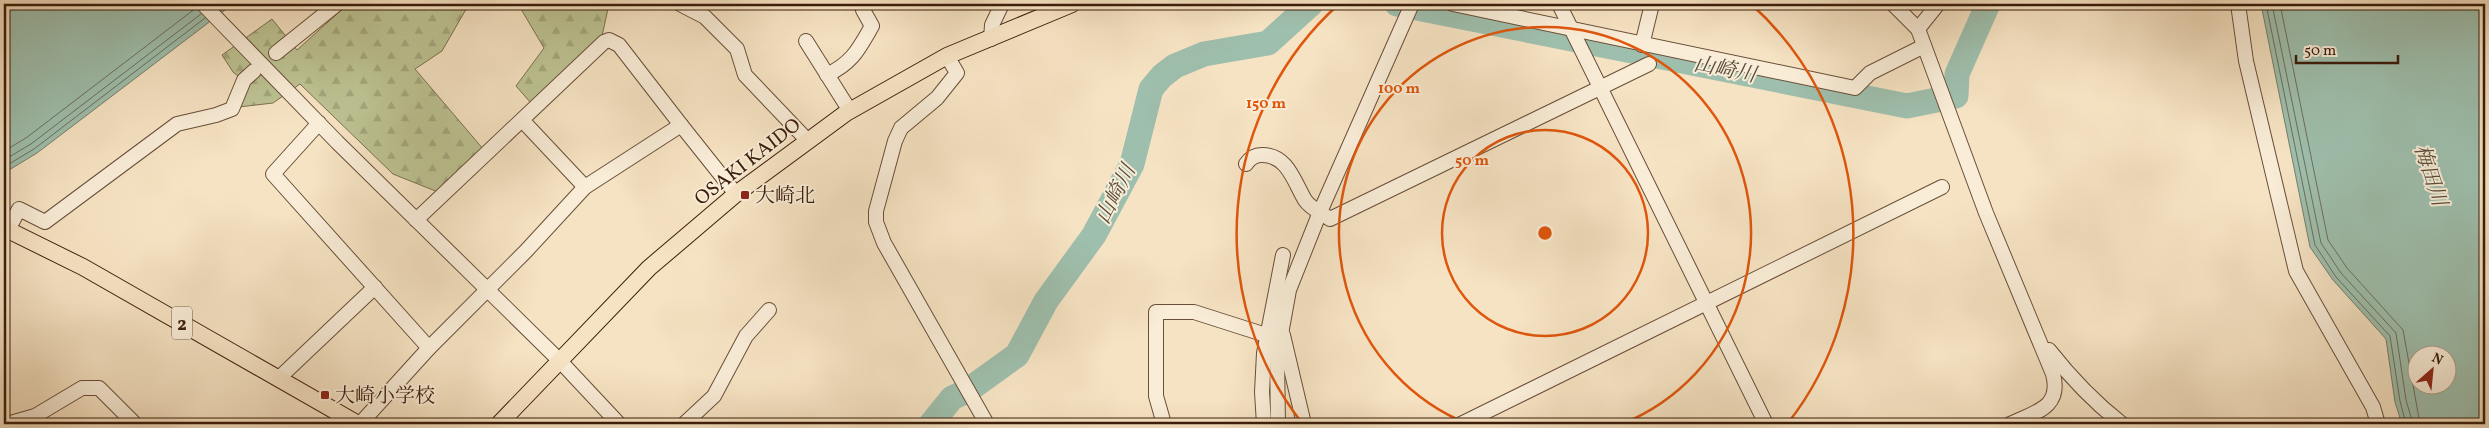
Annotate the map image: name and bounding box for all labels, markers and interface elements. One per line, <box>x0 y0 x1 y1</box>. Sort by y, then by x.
scale bar <box>2296 32 2399 64</box>
text: 50 m <box>2304 41 2336 62</box>
water label: 山崎川 <box>1691 50 1760 91</box>
text: 100 m <box>1378 79 1421 100</box>
text: 150 m <box>1246 94 1286 115</box>
street label: OSAKI KAIDO <box>689 112 807 213</box>
water label: 梅田川 <box>2406 141 2454 212</box>
text: 50 m <box>1455 151 1489 172</box>
water label: 山崎川 <box>1089 158 1144 229</box>
place label: 大崎北 <box>755 183 815 211</box>
marker: 大崎北 <box>739 189 751 201</box>
centre of rings <box>1536 224 1554 242</box>
road number: 2 <box>172 306 192 339</box>
north arrow <box>2406 346 2456 396</box>
text: N <box>2428 349 2446 371</box>
place label: 大崎小学校 <box>335 383 435 411</box>
marker: 大崎小学校 <box>319 389 331 401</box>

